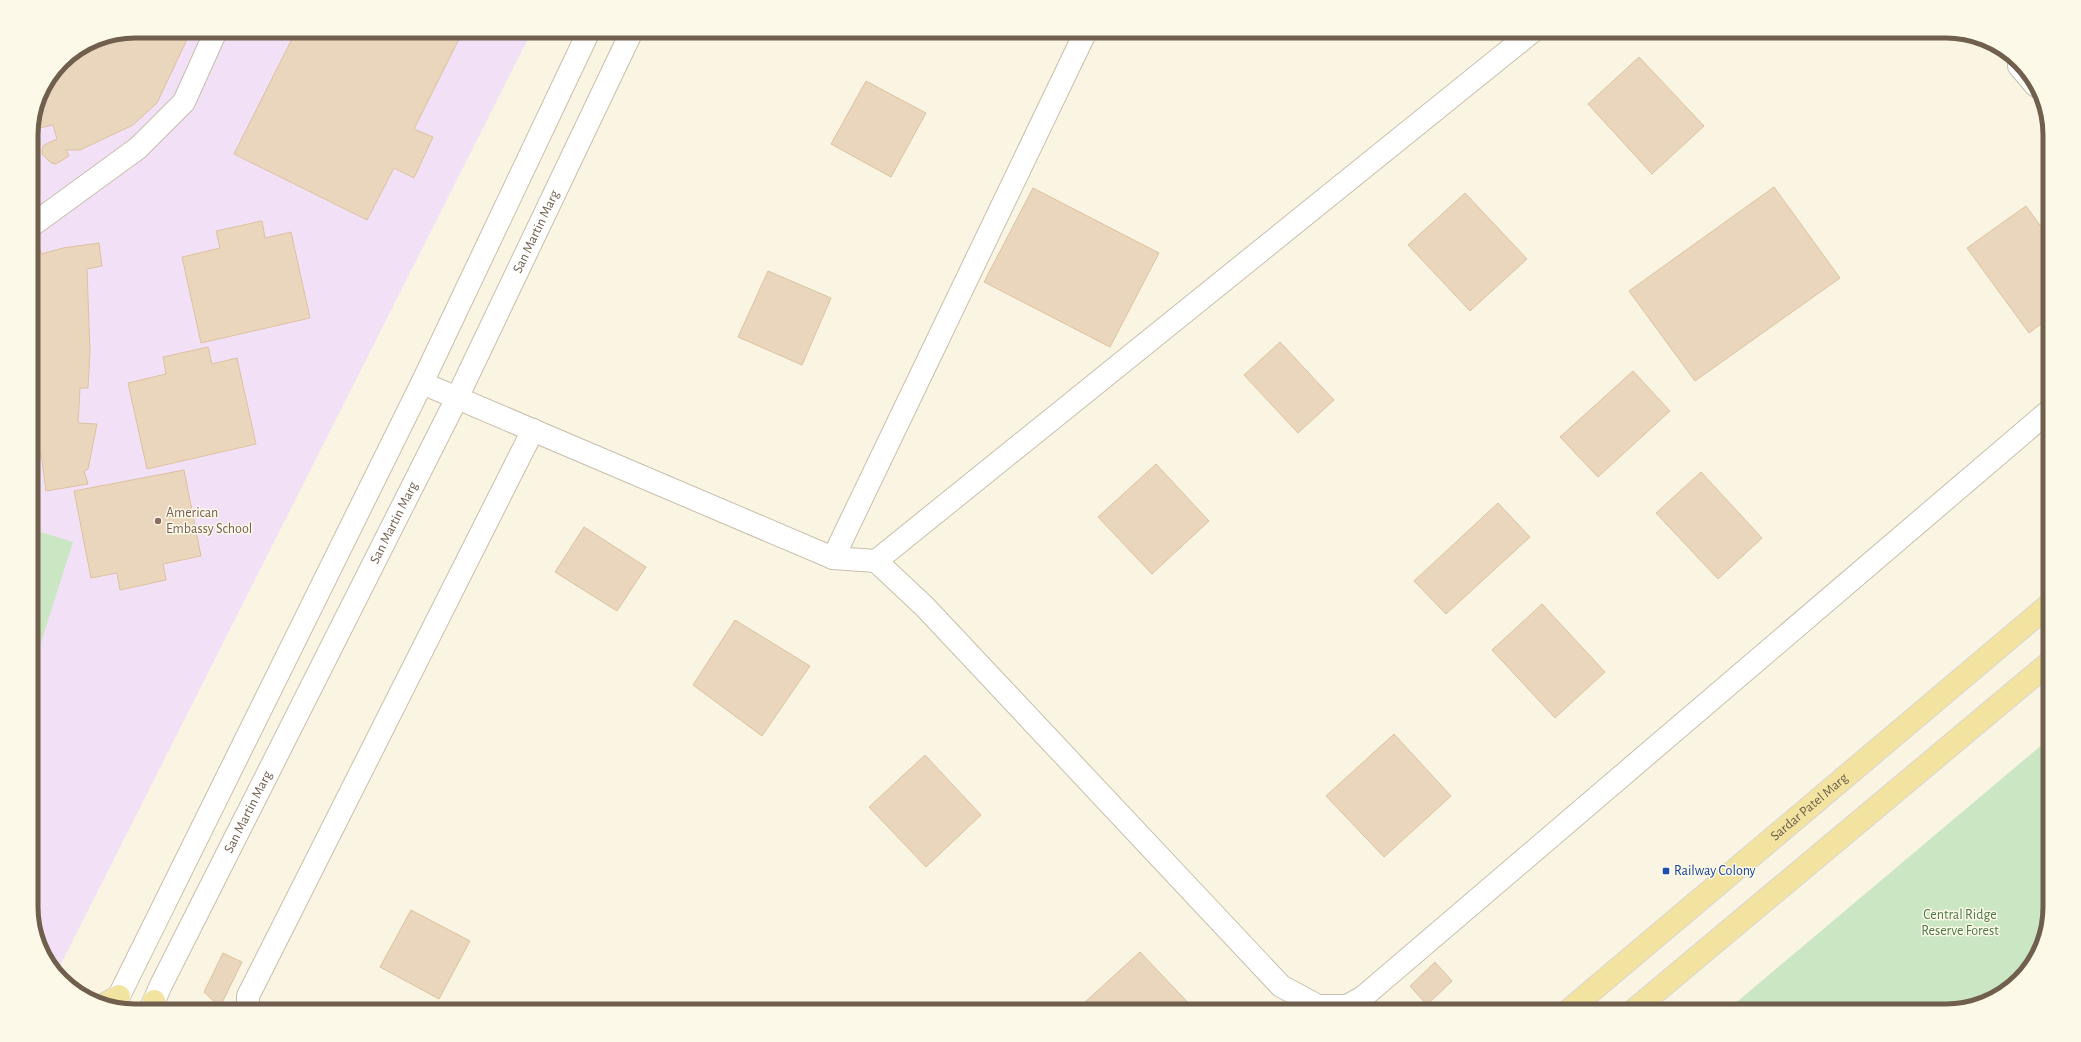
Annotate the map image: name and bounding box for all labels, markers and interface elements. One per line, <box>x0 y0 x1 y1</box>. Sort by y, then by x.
street label: San Martin Marg <box>511 188 562 275</box>
street label: San Martin Marg <box>368 479 421 566</box>
place label: American Embassy School <box>166 506 252 536</box>
marker: American Embassy School <box>153 516 163 526</box>
street label: San Martin Marg <box>222 769 275 855</box>
street label: Sardar Patel Marg <box>1768 771 1851 843</box>
place label: Railway Colony <box>1674 864 1756 878</box>
marker: Railway Colony <box>1661 866 1671 876</box>
park label: Central Ridge Reserve Forest <box>1921 908 1999 938</box>

